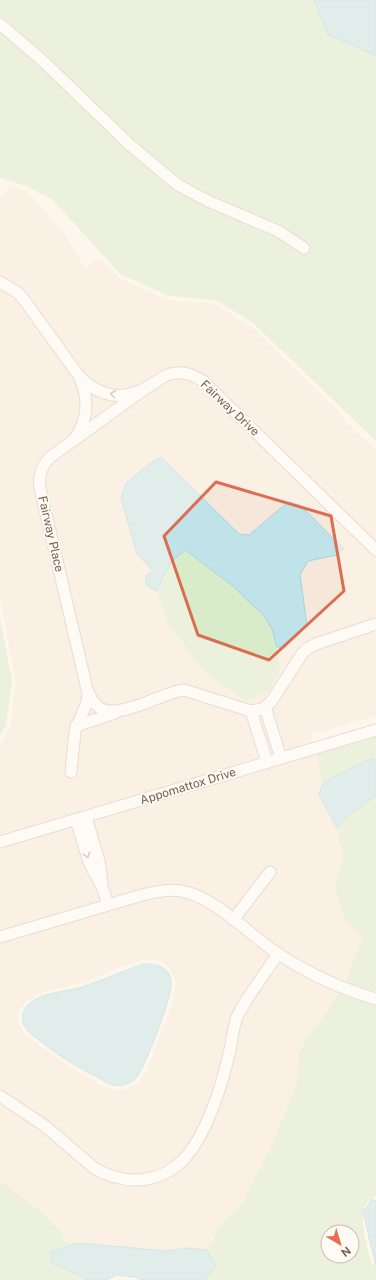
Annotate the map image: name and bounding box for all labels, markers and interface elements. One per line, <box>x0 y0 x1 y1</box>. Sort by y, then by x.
street label: Fairway Drive <box>198 377 262 439</box>
one-way arrow <box>109 390 116 399</box>
street label: Fairway Place <box>35 495 67 574</box>
street label: Appomattox Drive <box>138 765 238 807</box>
one-way arrow <box>82 852 91 859</box>
north arrow <box>320 1224 360 1264</box>
text: N <box>339 1245 353 1259</box>

